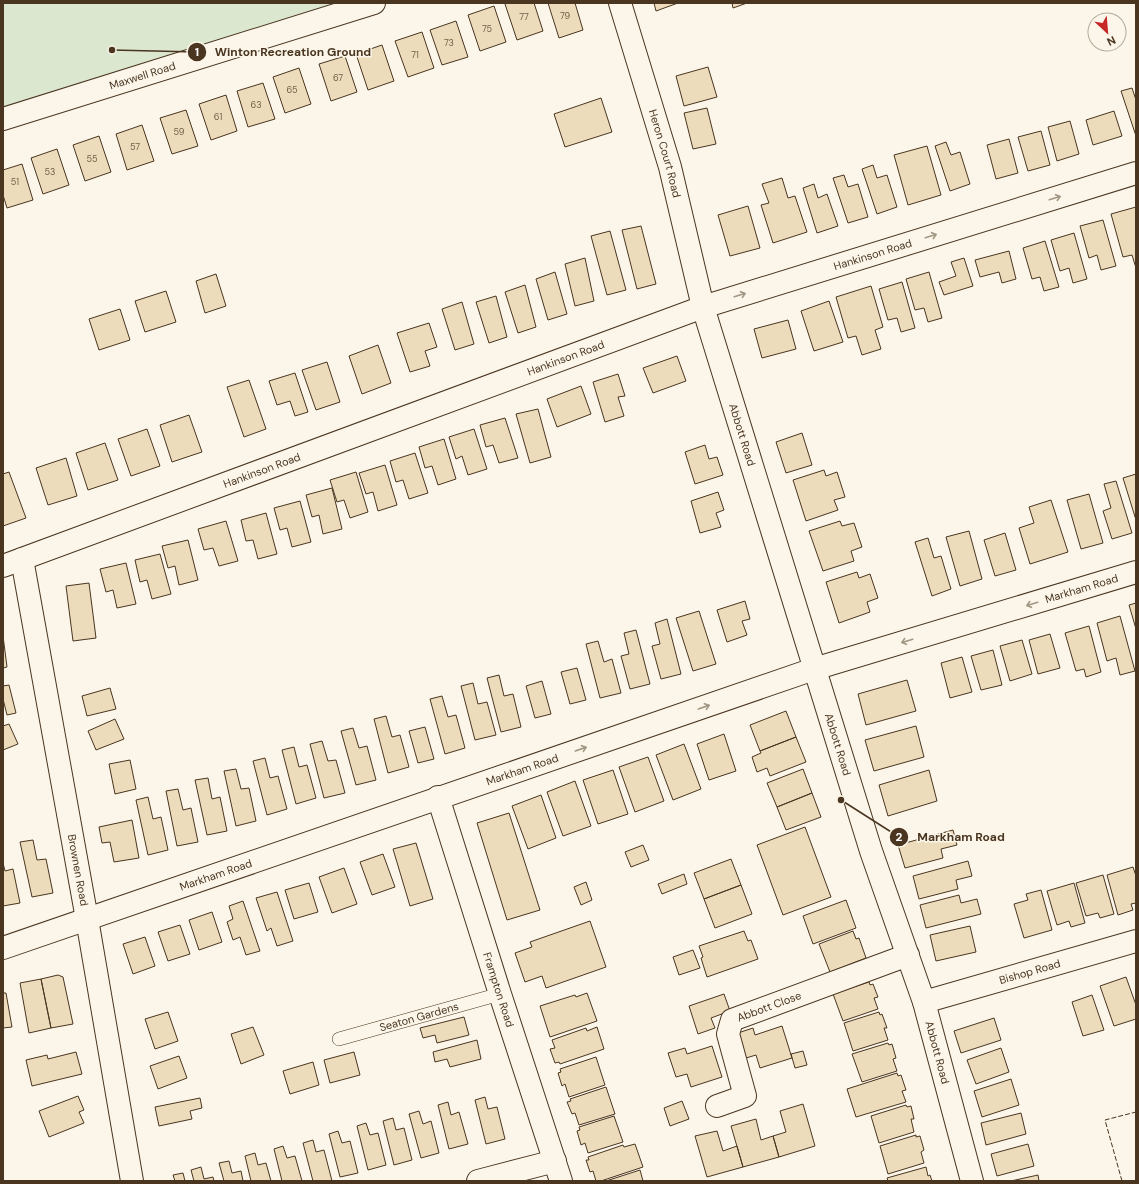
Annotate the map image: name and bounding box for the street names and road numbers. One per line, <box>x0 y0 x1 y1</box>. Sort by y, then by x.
street label: Maxwell Road <box>108 58 177 92</box>
street label: Heron Court Road <box>646 108 684 199</box>
street label: Hankinson Road <box>832 236 914 273</box>
street label: Hankinson Road <box>525 337 606 378</box>
street label: Abbott Road <box>726 402 759 468</box>
street label: Hankinson Road <box>221 450 302 491</box>
street label: Markham Road <box>1043 571 1120 606</box>
street label: Abbott Road <box>822 711 854 777</box>
street label: Markham Road <box>484 750 560 788</box>
street label: Brownen Road <box>65 833 92 907</box>
street label: Markham Road <box>178 856 254 894</box>
street label: Frampton Road <box>480 950 517 1029</box>
street label: Bishop Road <box>997 956 1062 987</box>
street label: Abbott Close <box>735 988 803 1025</box>
street label: Seaton Gardens <box>378 999 460 1034</box>
street label: Abbott Road <box>922 1020 953 1086</box>

